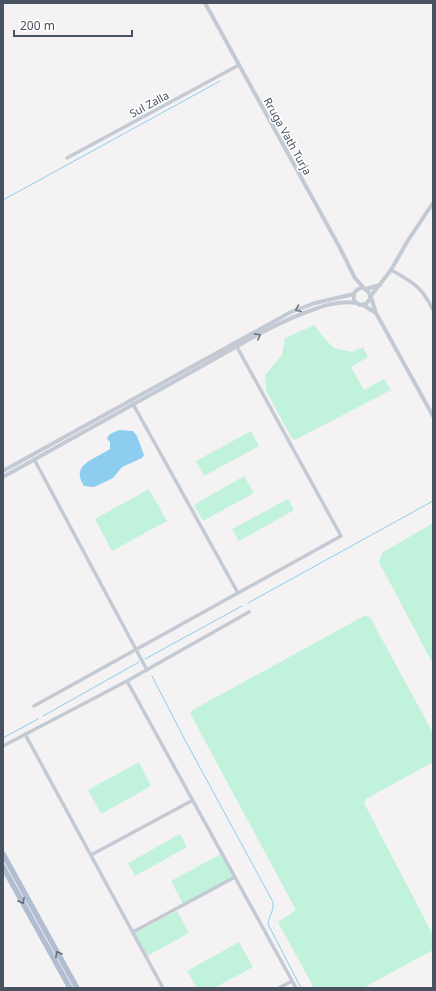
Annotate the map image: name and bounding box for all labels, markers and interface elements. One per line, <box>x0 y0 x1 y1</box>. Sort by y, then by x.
scale bar <box>14 12 132 38</box>
text: 200 m <box>20 17 55 34</box>
street label: Sul Zalla <box>127 87 171 121</box>
street label: Rruga Vath Turja <box>261 95 315 177</box>
one-way arrow <box>294 304 302 312</box>
one-way arrow <box>253 333 261 340</box>
one-way arrow <box>17 897 25 904</box>
one-way arrow <box>56 951 63 958</box>

